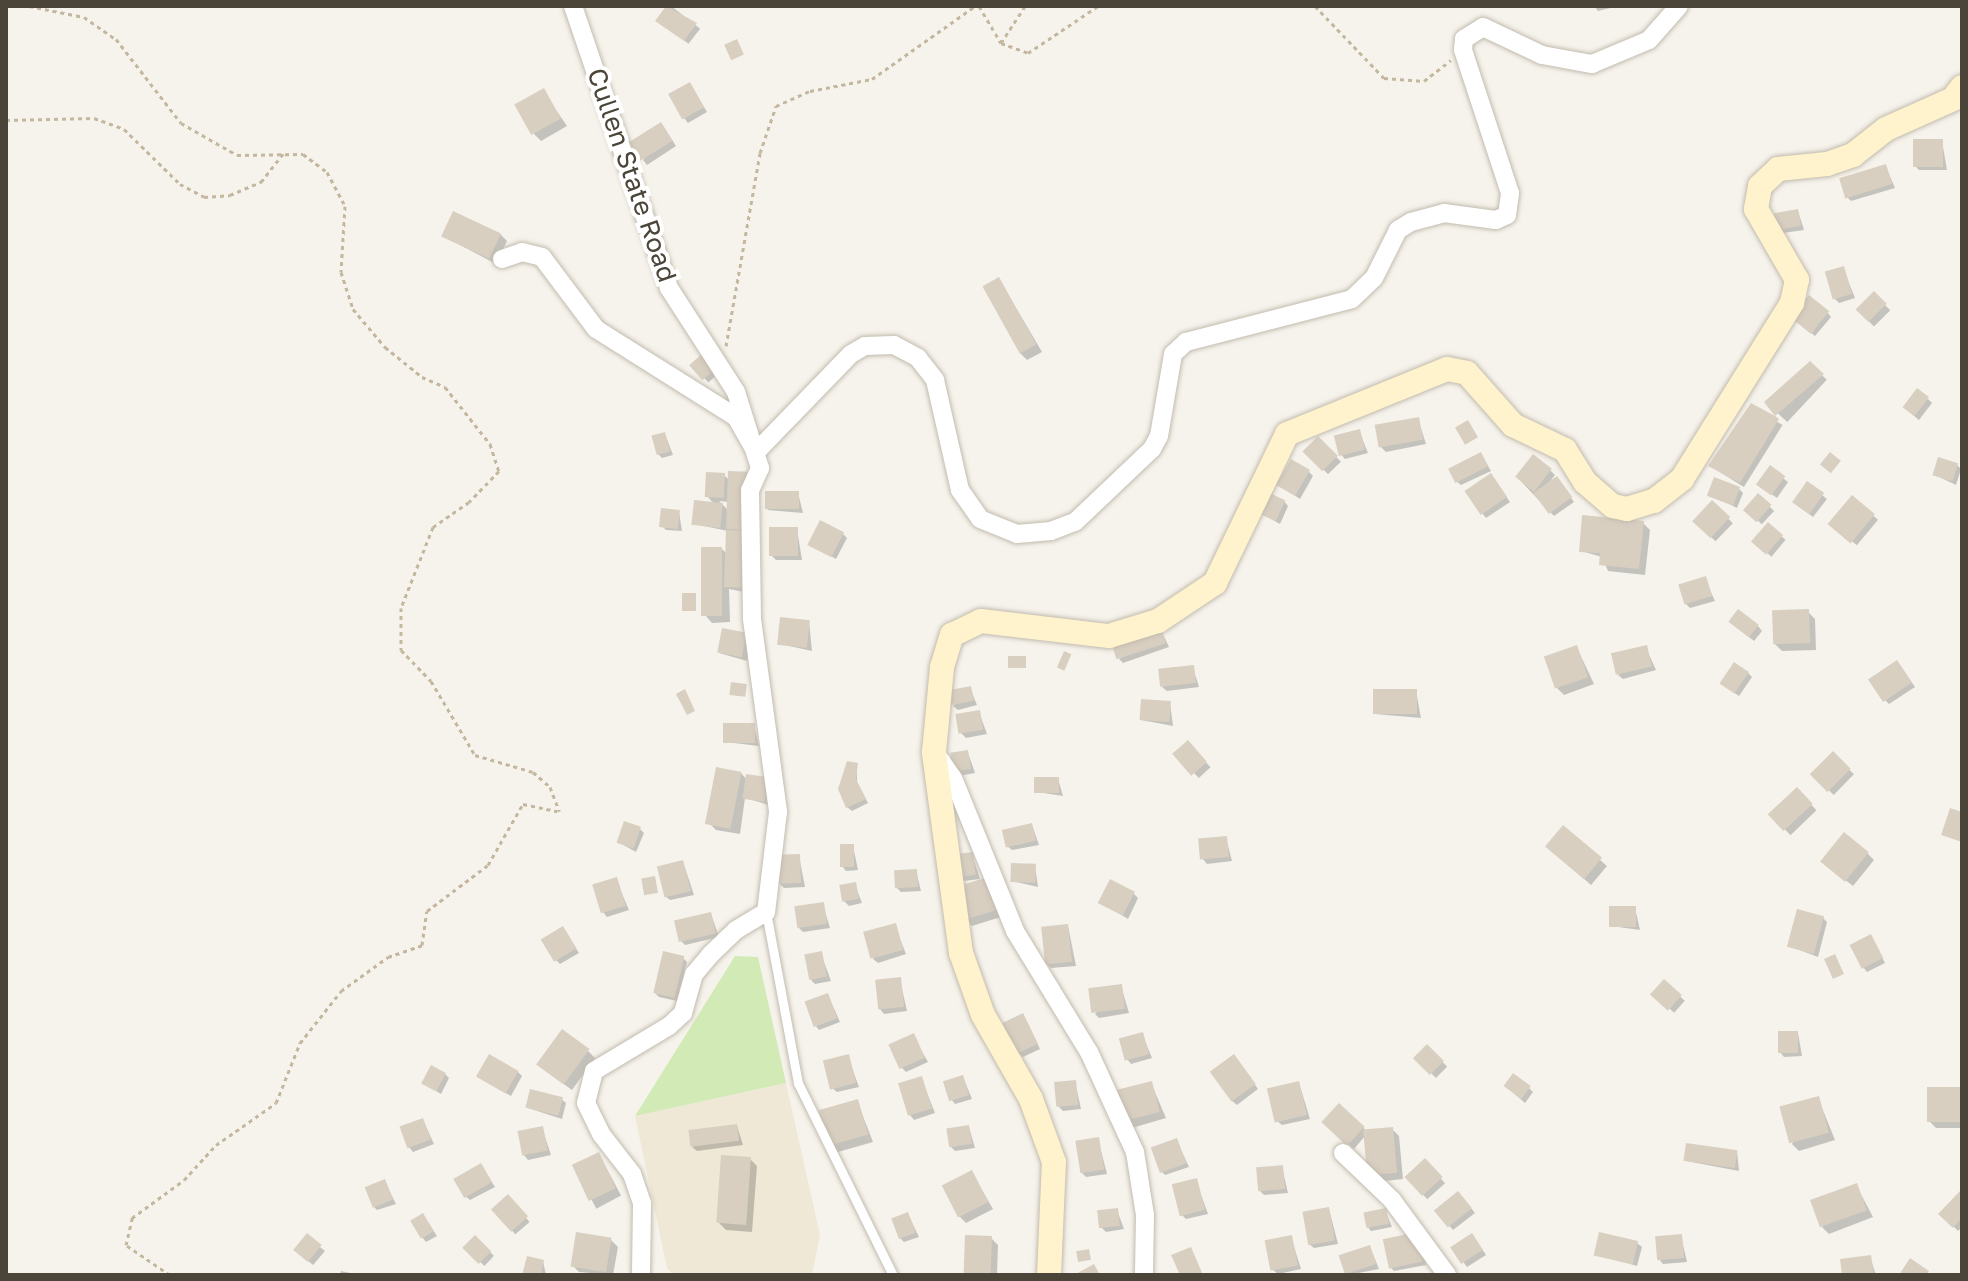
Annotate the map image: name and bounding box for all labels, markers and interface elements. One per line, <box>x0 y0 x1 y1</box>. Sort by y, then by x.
street label: Cullen State Road <box>581 64 683 286</box>

